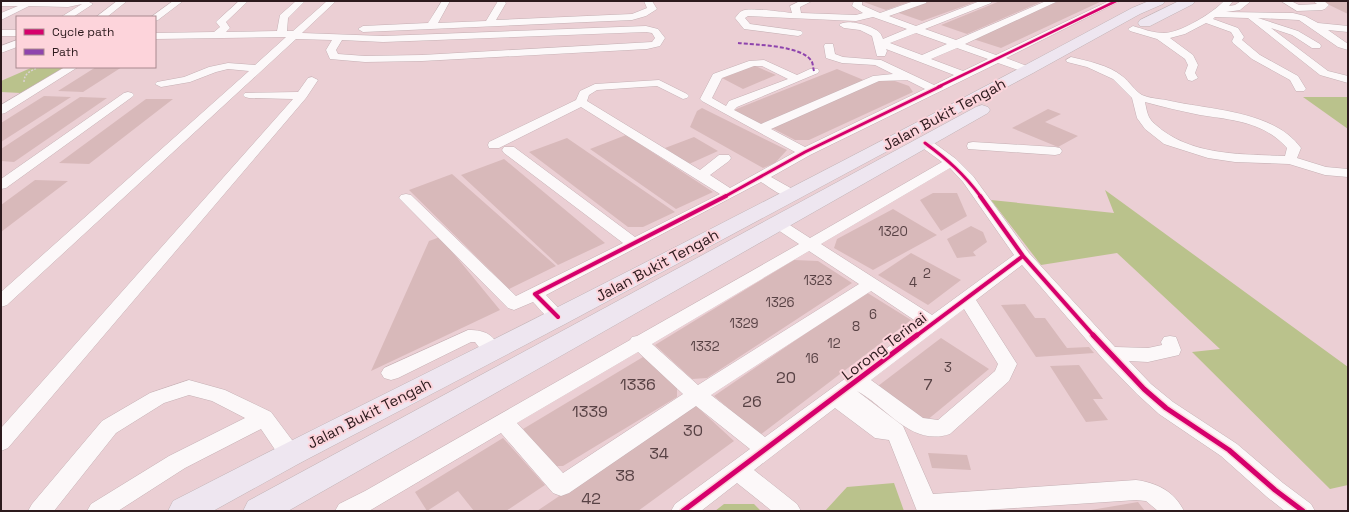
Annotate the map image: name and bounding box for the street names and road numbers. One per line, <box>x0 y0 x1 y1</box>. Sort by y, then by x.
street label: Jalan Bukit Tengah <box>879 74 1009 154</box>
street label: Jalan Bukit Tengah <box>592 225 722 305</box>
street label: Lorong Terinai <box>838 308 930 384</box>
street label: Jalan Bukit Tengah <box>304 374 434 452</box>

